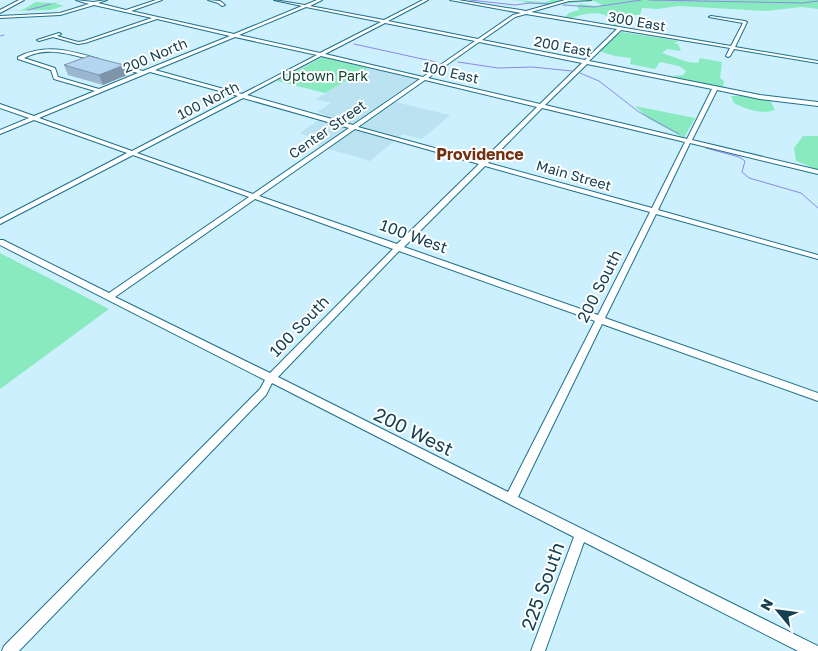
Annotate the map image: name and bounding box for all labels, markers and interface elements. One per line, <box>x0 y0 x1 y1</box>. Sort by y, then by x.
street label: 300 East <box>607 8 667 34</box>
street label: 200 East <box>533 32 593 60</box>
street label: 200 North <box>120 34 190 76</box>
street label: 100 East <box>421 57 481 87</box>
park label: Uptown Park <box>282 67 368 84</box>
street label: 100 North <box>174 77 242 123</box>
street label: Center Street <box>285 96 369 162</box>
district label: Providence <box>436 144 524 164</box>
street label: Main Street <box>535 156 613 194</box>
street label: 100 West <box>377 215 451 257</box>
street label: 200 South <box>572 246 626 326</box>
street label: 100 South <box>265 291 333 361</box>
street label: 200 West <box>371 402 457 460</box>
street label: 225 South <box>515 539 569 633</box>
north arrow <box>753 586 803 636</box>
text: N <box>756 596 776 613</box>

